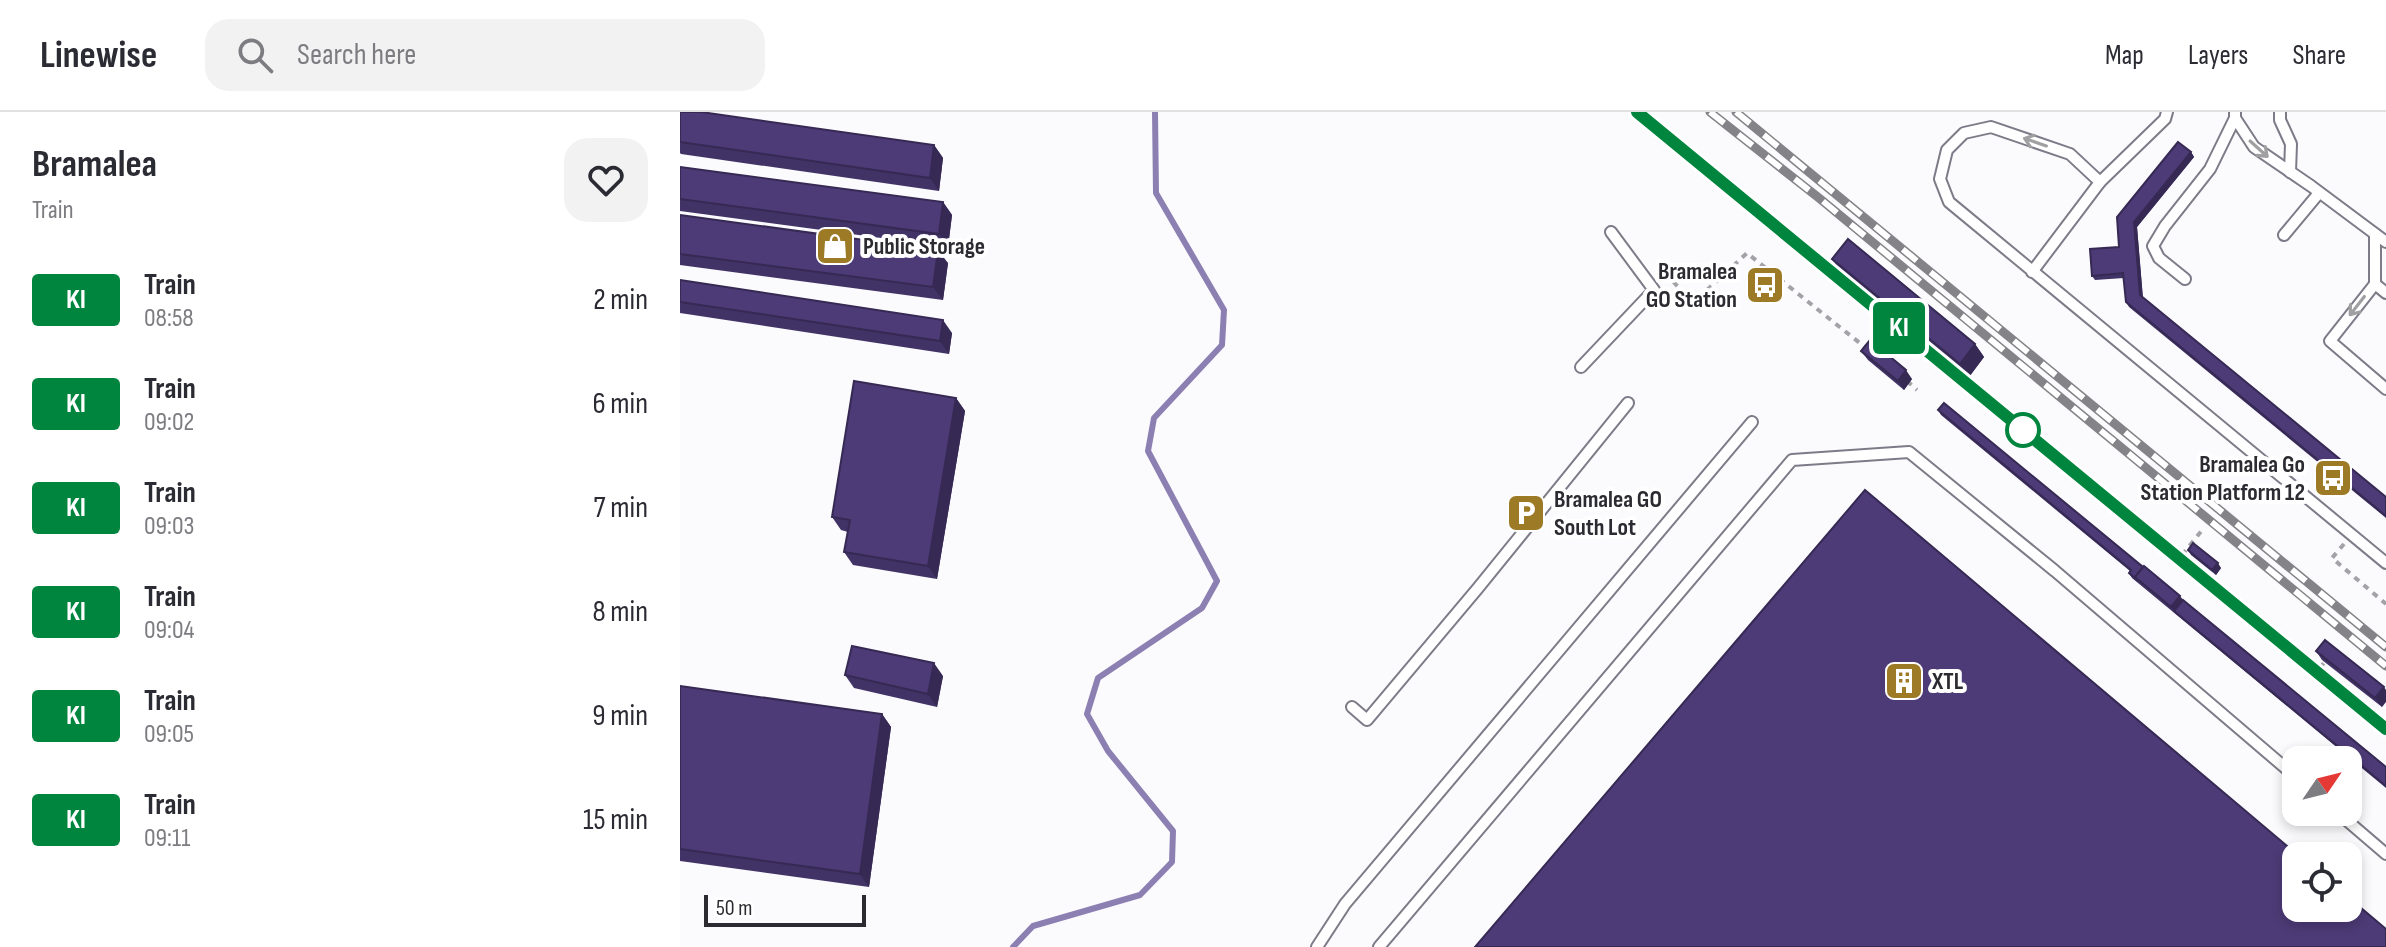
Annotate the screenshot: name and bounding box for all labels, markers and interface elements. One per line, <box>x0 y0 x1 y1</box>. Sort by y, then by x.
search box <box>205 19 765 91</box>
text: Linewise <box>40 33 157 78</box>
icon: search <box>233 33 277 77</box>
text: Search here <box>297 37 416 73</box>
text: Map <box>2105 39 2144 72</box>
text: Layers <box>2188 39 2248 72</box>
text: Share <box>2292 39 2346 72</box>
one-way arrow <box>2022 134 2047 149</box>
button: heart <box>564 138 648 222</box>
one-way arrow <box>2249 139 2269 158</box>
text: Bramalea <box>32 142 157 187</box>
text: Train <box>32 195 74 226</box>
shop icon: Public Storage <box>814 225 856 267</box>
place label: Public Storage <box>863 232 985 261</box>
place label: Bramalea GO Station <box>1646 257 1737 314</box>
bus stop icon: Bramalea GO Station <box>1744 264 1786 306</box>
text: Train <box>144 267 196 303</box>
text: 2 min <box>593 282 648 318</box>
text: KI <box>66 283 86 316</box>
one-way arrow <box>2349 295 2366 316</box>
line badge: KI <box>1863 302 1935 354</box>
text: 08:58 <box>144 303 194 334</box>
text: KI <box>1889 311 1909 344</box>
text: Train <box>144 371 196 407</box>
text: 6 min <box>592 386 648 422</box>
text: KI <box>66 387 86 420</box>
text: 09:02 <box>144 407 194 438</box>
unlabelled marker <box>2006 413 2040 447</box>
place label: Bramalea Go Station Platform 12 <box>2140 450 2305 507</box>
bus stop icon: Bramalea Go Station Platform 12 <box>2312 457 2354 499</box>
text: Train <box>144 475 196 511</box>
place label: Bramalea GO South Lot <box>1554 485 1662 542</box>
text: 7 min <box>594 490 648 526</box>
text: KI <box>66 491 86 524</box>
parking icon: Bramalea GO South Lot <box>1505 492 1547 534</box>
text: 09:03 <box>144 511 195 542</box>
text: Train <box>144 579 196 615</box>
text: 8 min <box>592 594 648 630</box>
text: KI <box>66 595 86 628</box>
text: 09:04 <box>144 615 194 646</box>
building icon: XTL <box>1883 660 1925 702</box>
place label: XTL <box>1931 667 1964 696</box>
text: Train <box>144 683 196 719</box>
text: 9 min <box>592 698 648 734</box>
text: KI <box>66 699 86 732</box>
text: 09:05 <box>144 719 194 750</box>
north arrow <box>2282 746 2362 826</box>
map controls <box>2282 746 2362 922</box>
text: Train <box>144 787 196 823</box>
text: 15 min <box>583 802 648 838</box>
text: KI <box>66 803 86 836</box>
text: 09:11 <box>144 823 190 854</box>
button: locate <box>2282 842 2362 922</box>
scale bar <box>704 891 866 927</box>
text: 50 m <box>716 895 752 922</box>

